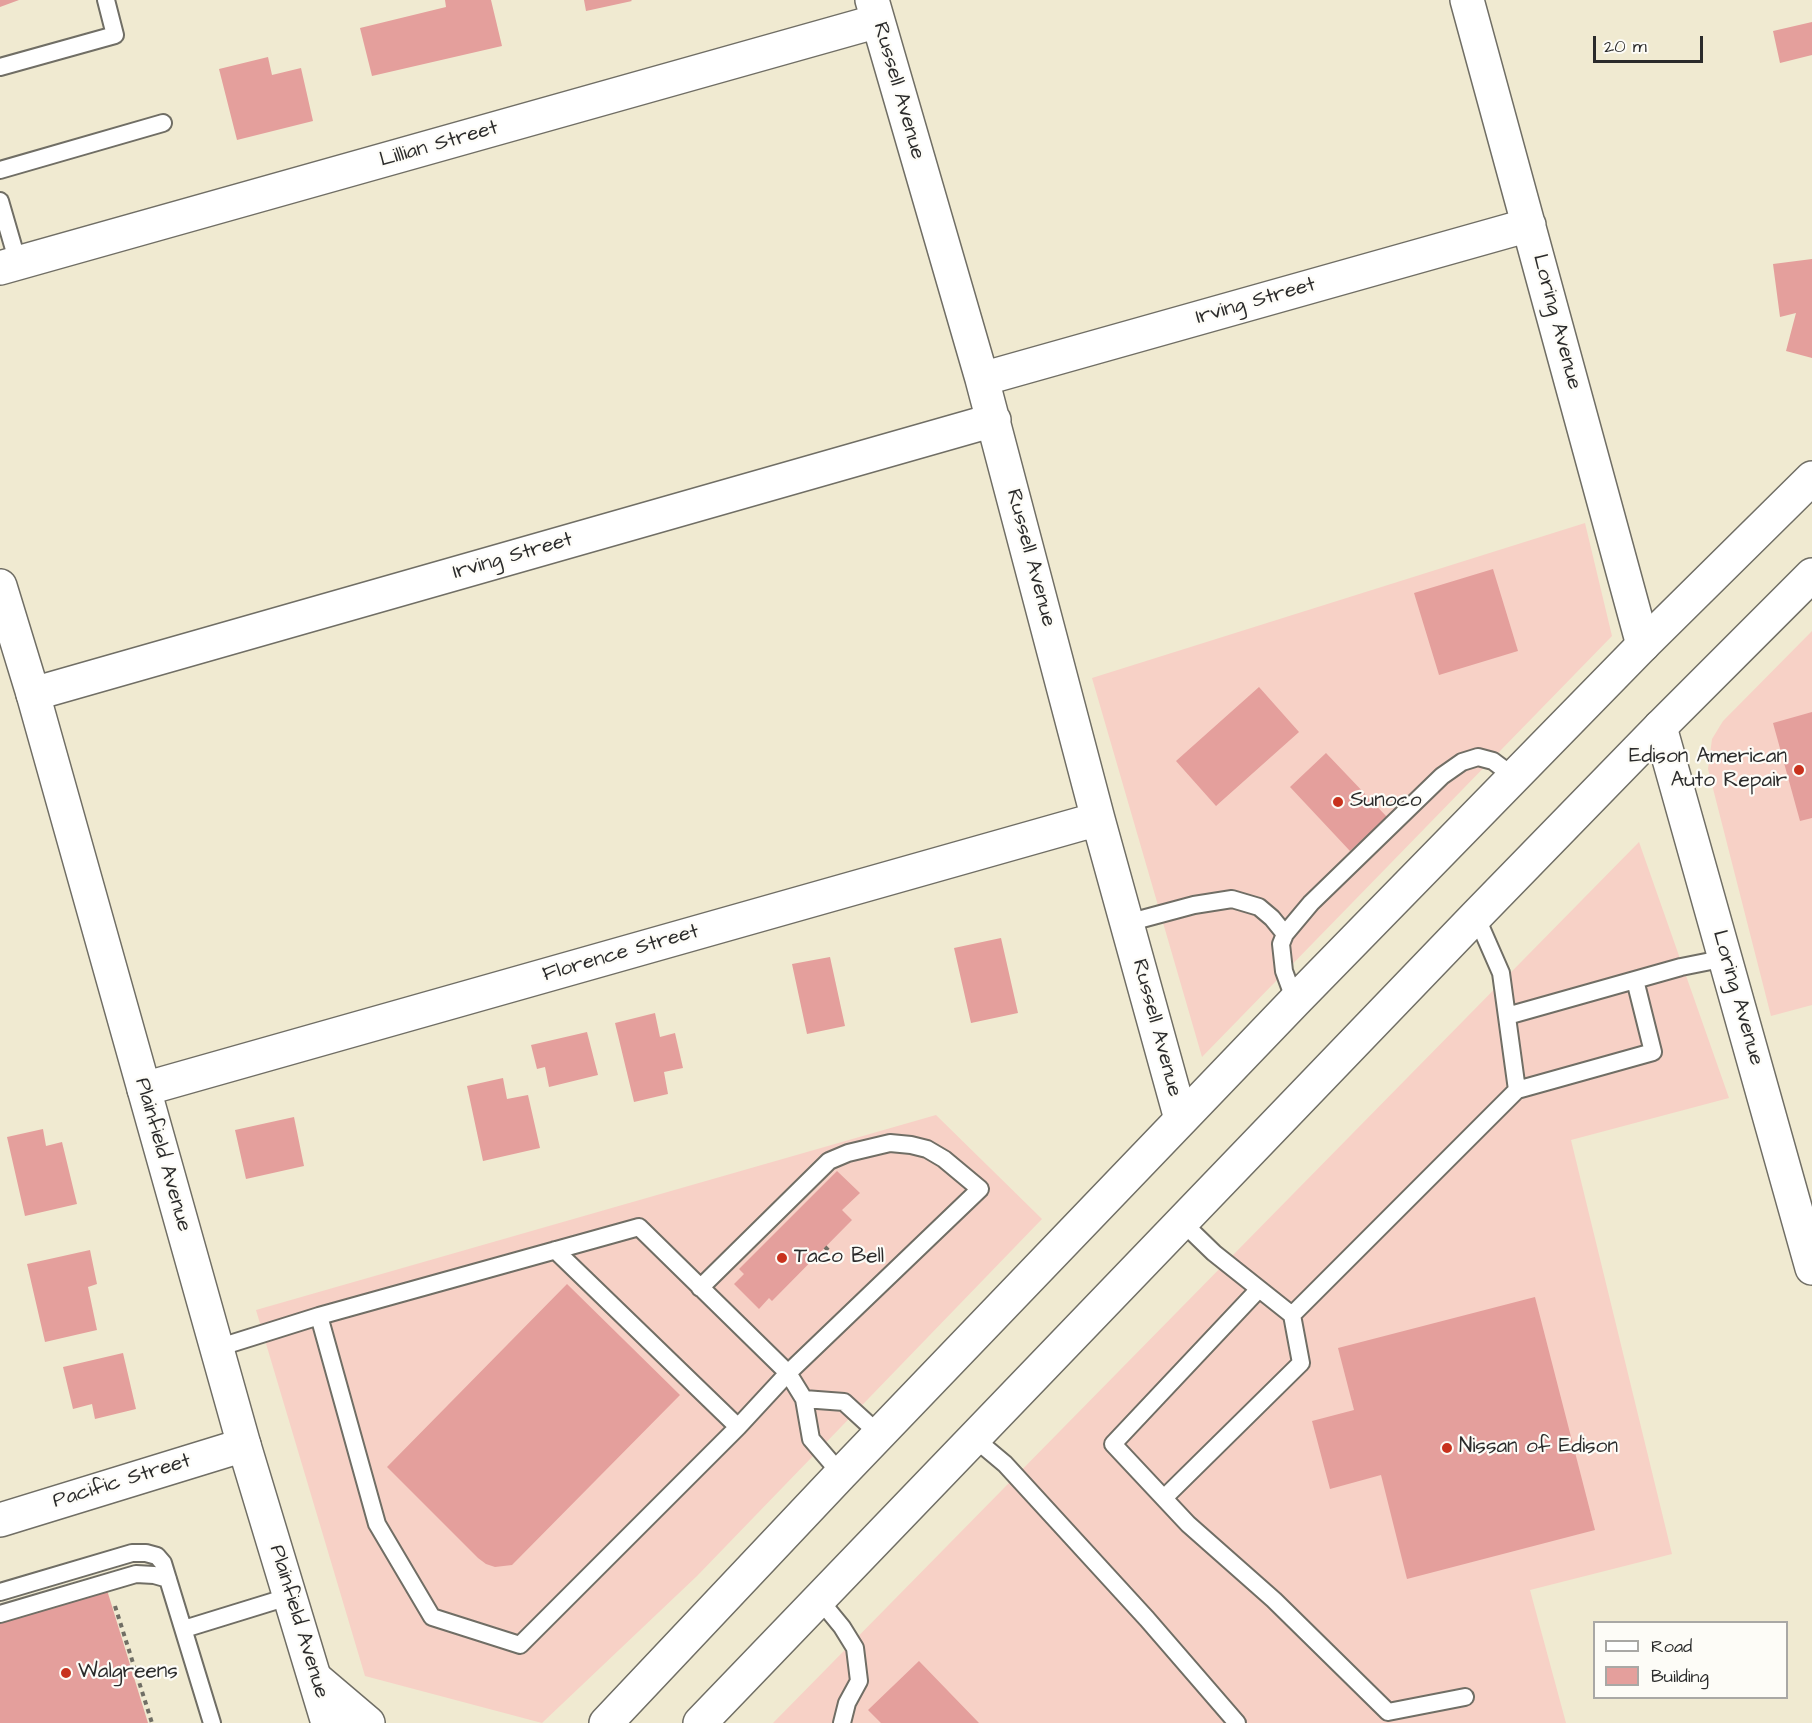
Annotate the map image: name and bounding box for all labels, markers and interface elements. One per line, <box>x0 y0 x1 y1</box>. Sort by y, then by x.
street label: Russell Avenue <box>866 20 930 162</box>
scale bar <box>1596 24 1706 62</box>
text: 20 m <box>1604 34 1647 59</box>
street label: Lillian Street <box>377 116 501 174</box>
street label: Loring Avenue <box>1526 252 1586 392</box>
street label: Irving Street <box>1193 273 1319 331</box>
street label: Russell Avenue <box>1000 486 1060 630</box>
street label: Irving Street <box>450 528 576 586</box>
place label: Edison American Auto Repair <box>1629 745 1787 795</box>
marker: Edison American Auto Repair <box>1792 763 1806 777</box>
place label: Sunoco <box>1350 789 1422 815</box>
marker: Sunoco <box>1331 795 1345 809</box>
street label: Florence Street <box>540 920 702 988</box>
street label: Loring Avenue <box>1706 928 1768 1068</box>
street label: Russell Avenue <box>1126 956 1186 1100</box>
street label: Plainfield Avenue <box>128 1075 196 1235</box>
place label: Taco Bell <box>794 1245 884 1271</box>
marker: Taco Bell <box>775 1251 789 1265</box>
place label: Nissan of Edison <box>1459 1435 1618 1461</box>
marker: Nissan of Edison <box>1440 1441 1454 1455</box>
street label: Pacific Street <box>50 1449 194 1515</box>
street label: Plainfield Avenue <box>263 1542 333 1702</box>
legend <box>1593 1621 1788 1699</box>
text: Road <box>1651 1634 1692 1659</box>
place label: Walgreens <box>78 1660 178 1686</box>
text: Building <box>1651 1664 1709 1689</box>
marker: Walgreens <box>59 1666 73 1680</box>

